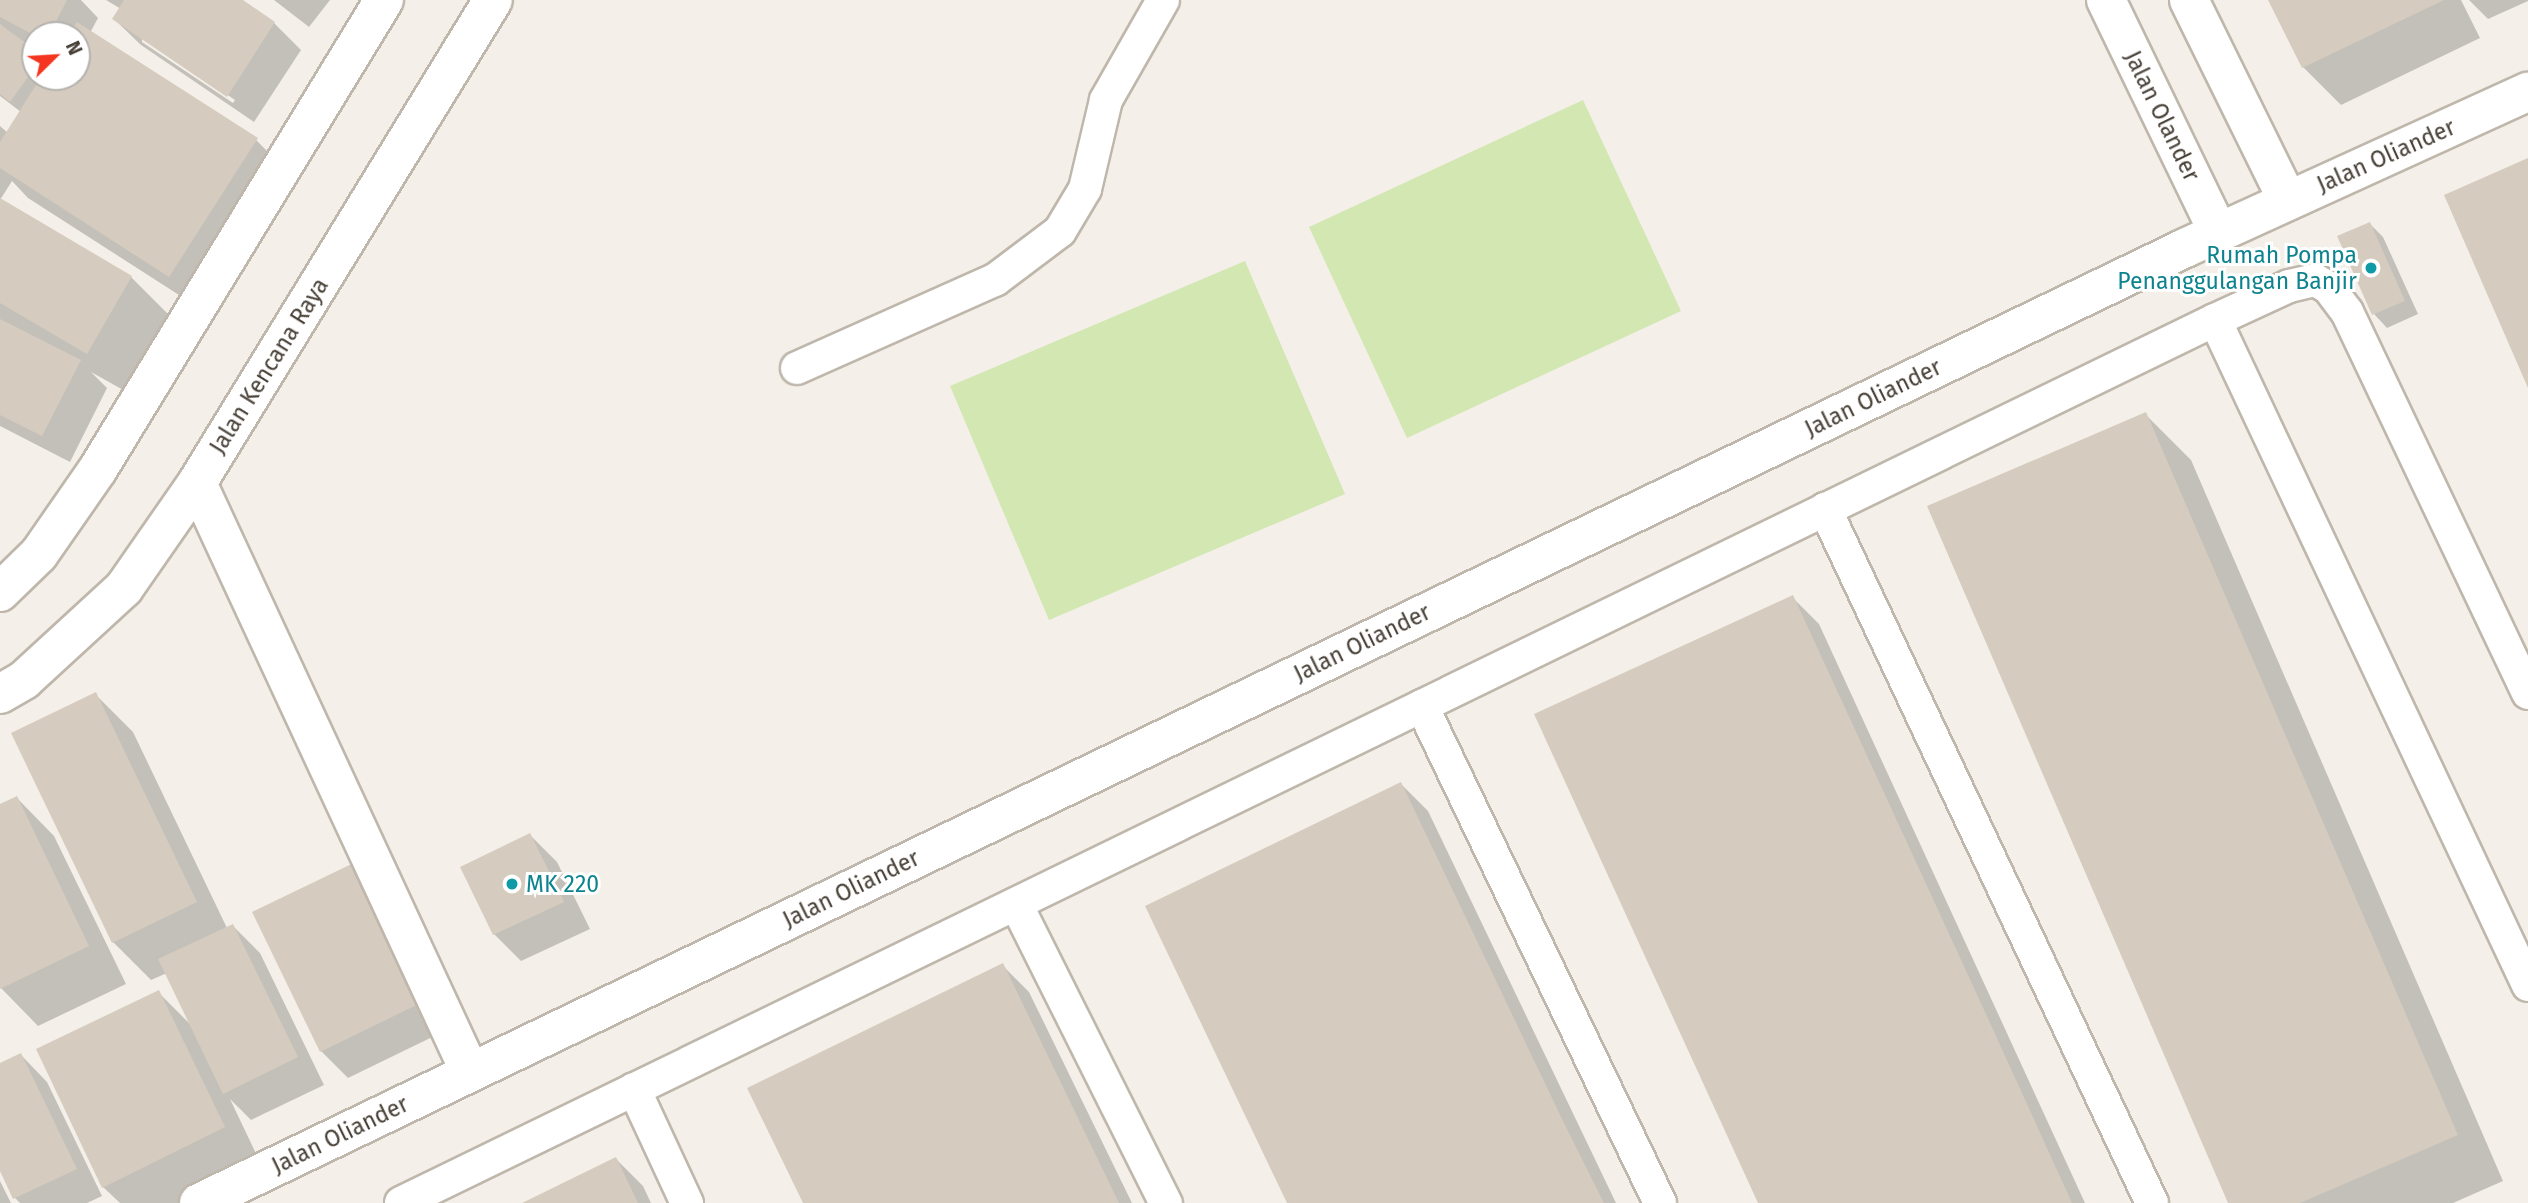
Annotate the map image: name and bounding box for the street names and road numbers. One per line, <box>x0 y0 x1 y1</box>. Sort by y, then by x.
street label: Jalan Olander <box>2119 46 2205 186</box>
street label: Jalan Oliander <box>2313 113 2459 199</box>
street label: Jalan Kencana Raya <box>204 273 334 459</box>
street label: Jalan Oliander <box>1800 353 1946 443</box>
street label: Jalan Oliander <box>1289 598 1435 688</box>
street label: Jalan Oliander <box>778 844 924 934</box>
street label: Jalan Oliander <box>267 1090 413 1180</box>

